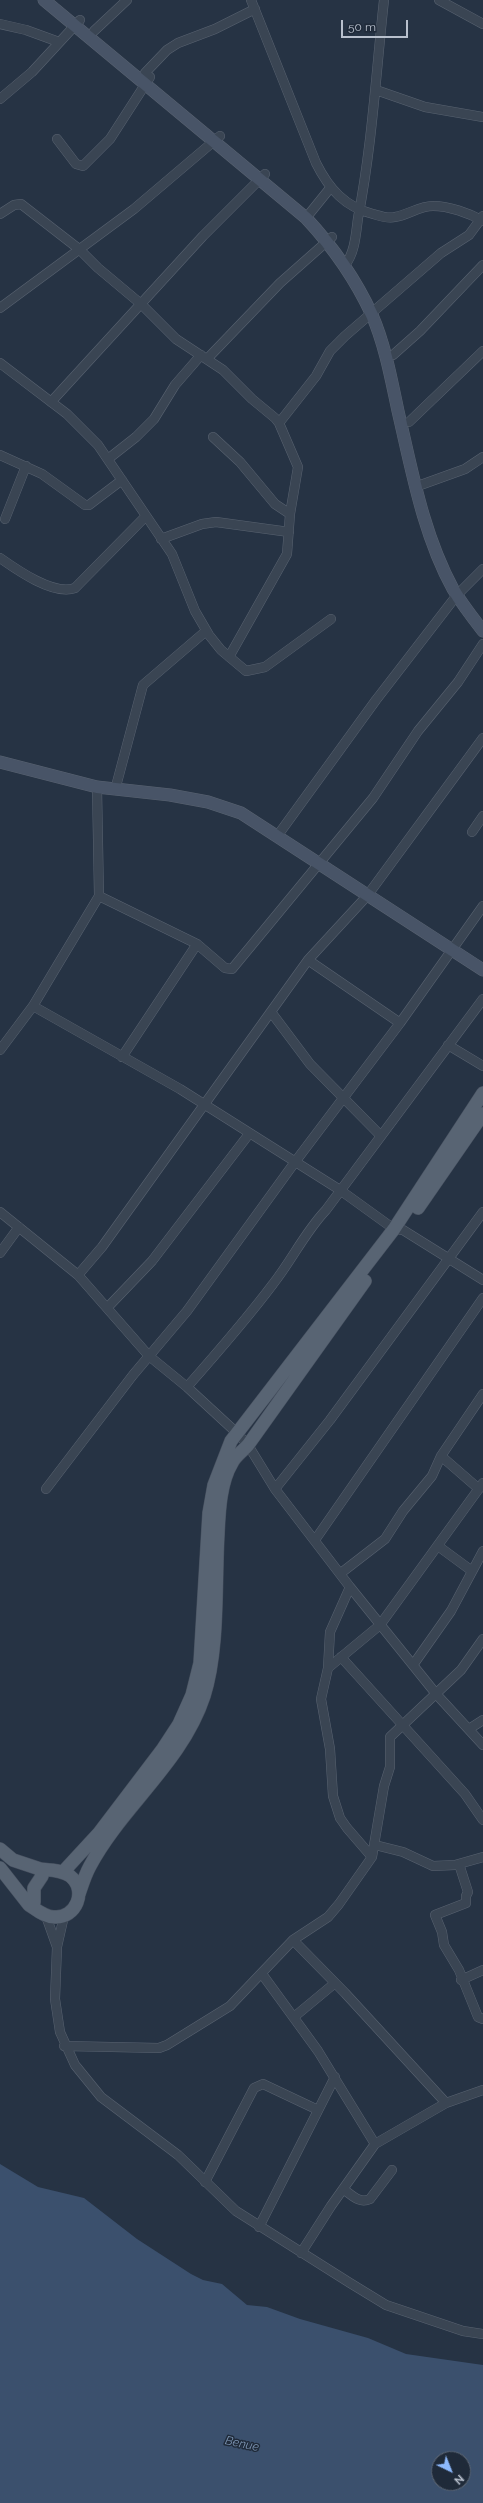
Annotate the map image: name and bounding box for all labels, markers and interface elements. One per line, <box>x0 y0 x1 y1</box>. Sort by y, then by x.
scale bar <box>343 12 410 38</box>
text: 50 m <box>348 20 376 34</box>
water label: Benue <box>224 2433 260 2455</box>
north arrow <box>431 2451 471 2491</box>
text: N <box>451 2472 466 2487</box>

